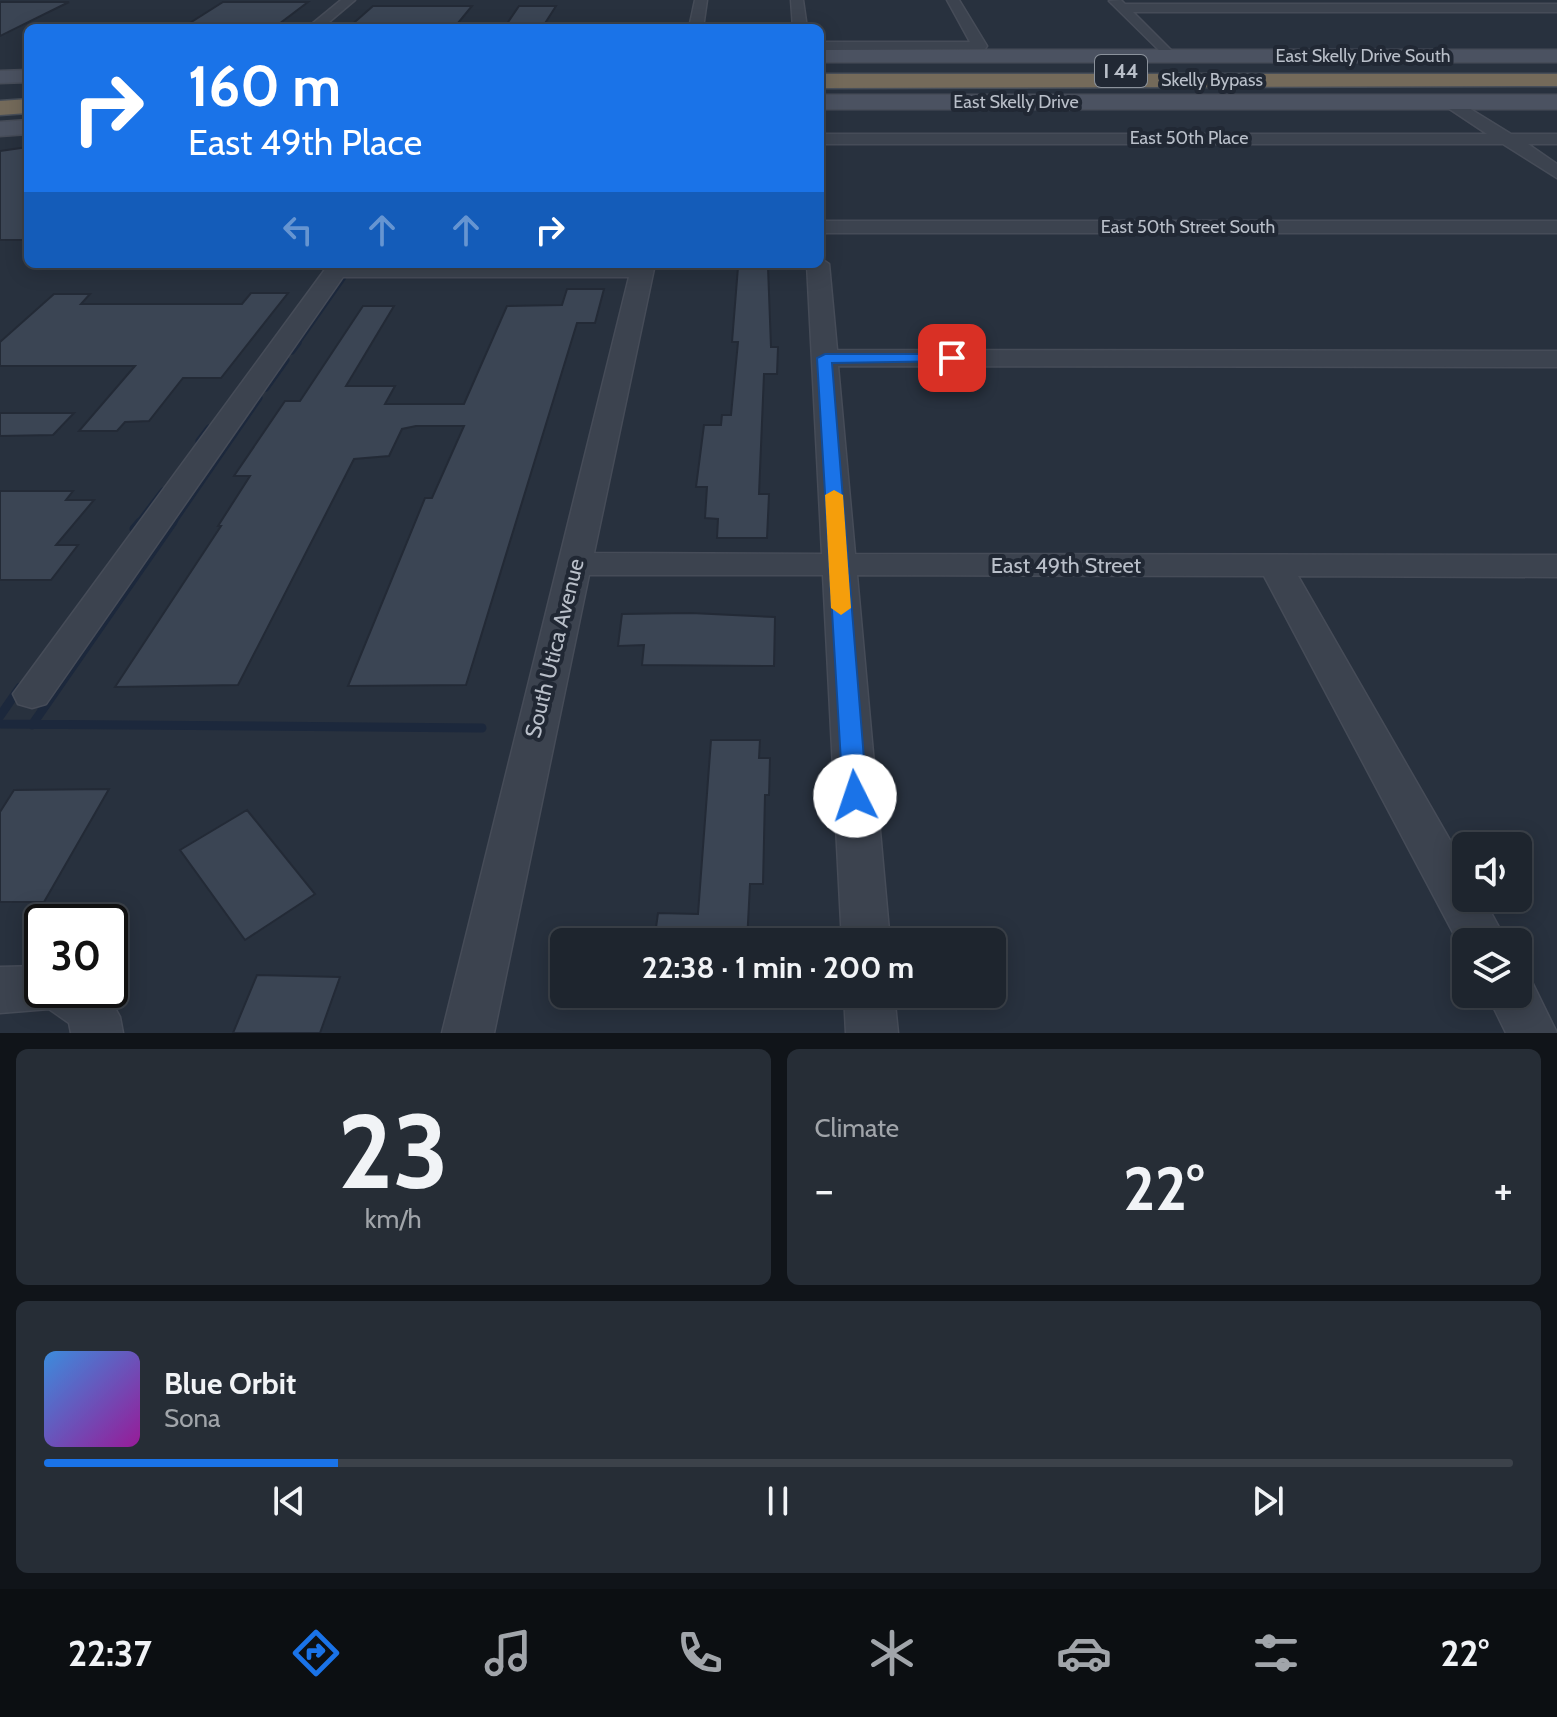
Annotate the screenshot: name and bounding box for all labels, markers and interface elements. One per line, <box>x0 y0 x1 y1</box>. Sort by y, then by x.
street label: East Skelly Drive South <box>1275 45 1451 67</box>
text: 160 m <box>188 52 341 120</box>
road number: I 44 <box>1095 55 1147 87</box>
icon: right <box>56 56 160 160</box>
street label: Skelly Bypass <box>1161 69 1263 91</box>
street label: East Skelly Drive <box>953 91 1079 113</box>
text: East 49th Place <box>188 120 422 164</box>
street label: East 50th Place <box>1130 127 1248 149</box>
icon: left <box>276 208 320 252</box>
icon: ahead <box>360 208 404 252</box>
icon: ahead <box>444 208 488 252</box>
icon: right <box>528 208 572 252</box>
street label: East 50th Street South <box>1101 216 1275 238</box>
pin <box>918 324 986 392</box>
icon: arrive <box>930 336 974 380</box>
street label: East 49th Street <box>991 552 1142 579</box>
street label: South Utica Avenue <box>519 556 590 741</box>
position arrow <box>813 754 897 838</box>
map controls <box>1452 832 1532 1008</box>
button: sound <box>1452 832 1532 912</box>
speed limit sign: 30 <box>24 904 128 1008</box>
button: layers <box>1452 928 1532 1008</box>
text: 22:38 · 1 min · 200 m <box>642 949 914 986</box>
text: 23 <box>338 1088 449 1214</box>
text: Climate <box>815 1112 899 1144</box>
text: 22° <box>1123 1152 1204 1225</box>
text: − <box>815 1163 834 1216</box>
text: + <box>1494 1163 1513 1216</box>
text: km/h <box>365 1203 422 1235</box>
text: Blue Orbit <box>164 1365 296 1402</box>
text: Sona <box>164 1402 221 1434</box>
icon: previous <box>267 1479 311 1523</box>
icon: pause <box>756 1479 800 1523</box>
icon: next <box>1246 1479 1290 1523</box>
icon: directions <box>288 1625 344 1681</box>
icon: music <box>480 1625 536 1681</box>
icon: phone <box>672 1625 728 1681</box>
icon: climate <box>864 1625 920 1681</box>
icon: car <box>1056 1625 1112 1681</box>
icon: filters <box>1248 1625 1304 1681</box>
text: 22:37 <box>68 1631 152 1675</box>
text: 22° <box>1440 1631 1489 1675</box>

